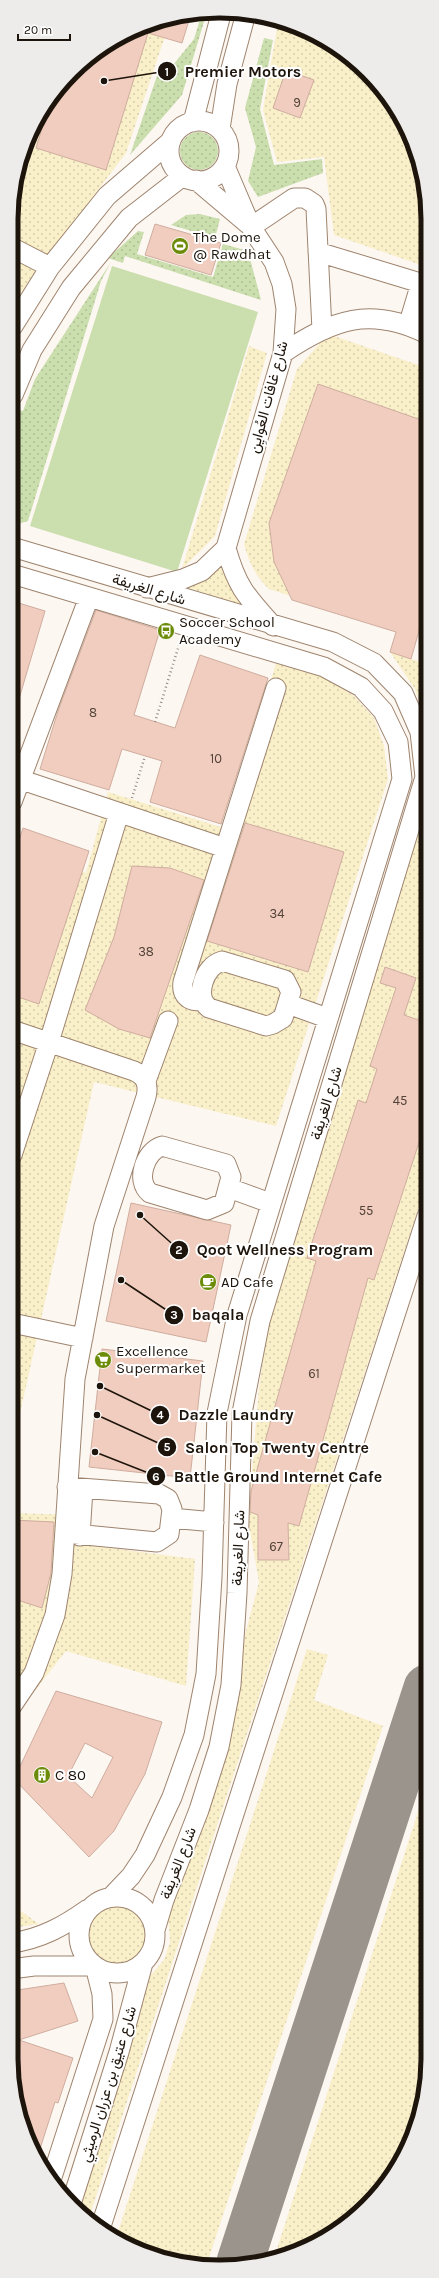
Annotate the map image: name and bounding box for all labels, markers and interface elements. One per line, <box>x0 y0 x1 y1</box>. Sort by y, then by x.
scale bar <box>18 16 70 42</box>
text: 20 m <box>24 23 52 37</box>
callout: Premier Motors <box>157 57 309 85</box>
text: Premier Motors <box>185 62 301 81</box>
text: 1 <box>165 65 169 79</box>
house number: 9 <box>293 95 301 110</box>
place label: The Dome @ Rawdhat <box>193 228 271 263</box>
sports icon: The Dome @ Rawdhat <box>170 236 190 256</box>
street label: شارع غافات العُوايِن <box>244 339 294 456</box>
street label: شارع الغريفة <box>110 569 188 611</box>
place label: Soccer School Academy <box>179 613 275 648</box>
bus stop icon: Soccer School Academy <box>156 621 176 641</box>
house number: 8 <box>89 705 97 720</box>
house number: 10 <box>210 751 222 766</box>
house number: 34 <box>270 906 284 921</box>
house number: 38 <box>138 944 154 959</box>
street label: شارع الغريفة <box>306 1064 348 1142</box>
house number: 45 <box>393 1093 407 1108</box>
house number: 55 <box>359 1203 373 1218</box>
callout: Qoot Wellness Program <box>169 1236 381 1264</box>
text: Qoot Wellness Program <box>197 1240 373 1259</box>
text: 2 <box>175 1243 183 1257</box>
cafe icon: AD Cafe <box>198 1272 218 1292</box>
place label: AD Cafe <box>221 1273 273 1291</box>
callout: baqala <box>164 1301 253 1329</box>
text: baqala <box>192 1305 244 1324</box>
text: 3 <box>170 1308 178 1322</box>
place label: Excellence Supermarket <box>116 1342 206 1377</box>
supermarket icon: Excellence Supermarket <box>93 1350 113 1370</box>
house number: 61 <box>308 1366 320 1381</box>
callout: Dazzle Laundry <box>150 1401 301 1429</box>
text: Dazzle Laundry <box>178 1405 294 1424</box>
text: 4 <box>156 1408 164 1422</box>
callout: Salon Top Twenty Centre <box>157 1433 377 1461</box>
text: Salon Top Twenty Centre <box>185 1438 369 1457</box>
text: 5 <box>164 1440 171 1454</box>
callout: Battle Ground Internet Cafe <box>146 1462 390 1490</box>
text: Battle Ground Internet Cafe <box>174 1467 382 1486</box>
text: 6 <box>152 1470 160 1484</box>
street label: شارع الغريفة <box>228 1510 250 1586</box>
house number: 67 <box>269 1539 283 1554</box>
building icon: C 80 <box>32 1765 52 1785</box>
place label: C 80 <box>55 1766 86 1784</box>
street label: شارع الغريفة <box>156 1824 202 1902</box>
street label: شارع عتيق بن عزران الرميثي <box>76 2004 144 2165</box>

